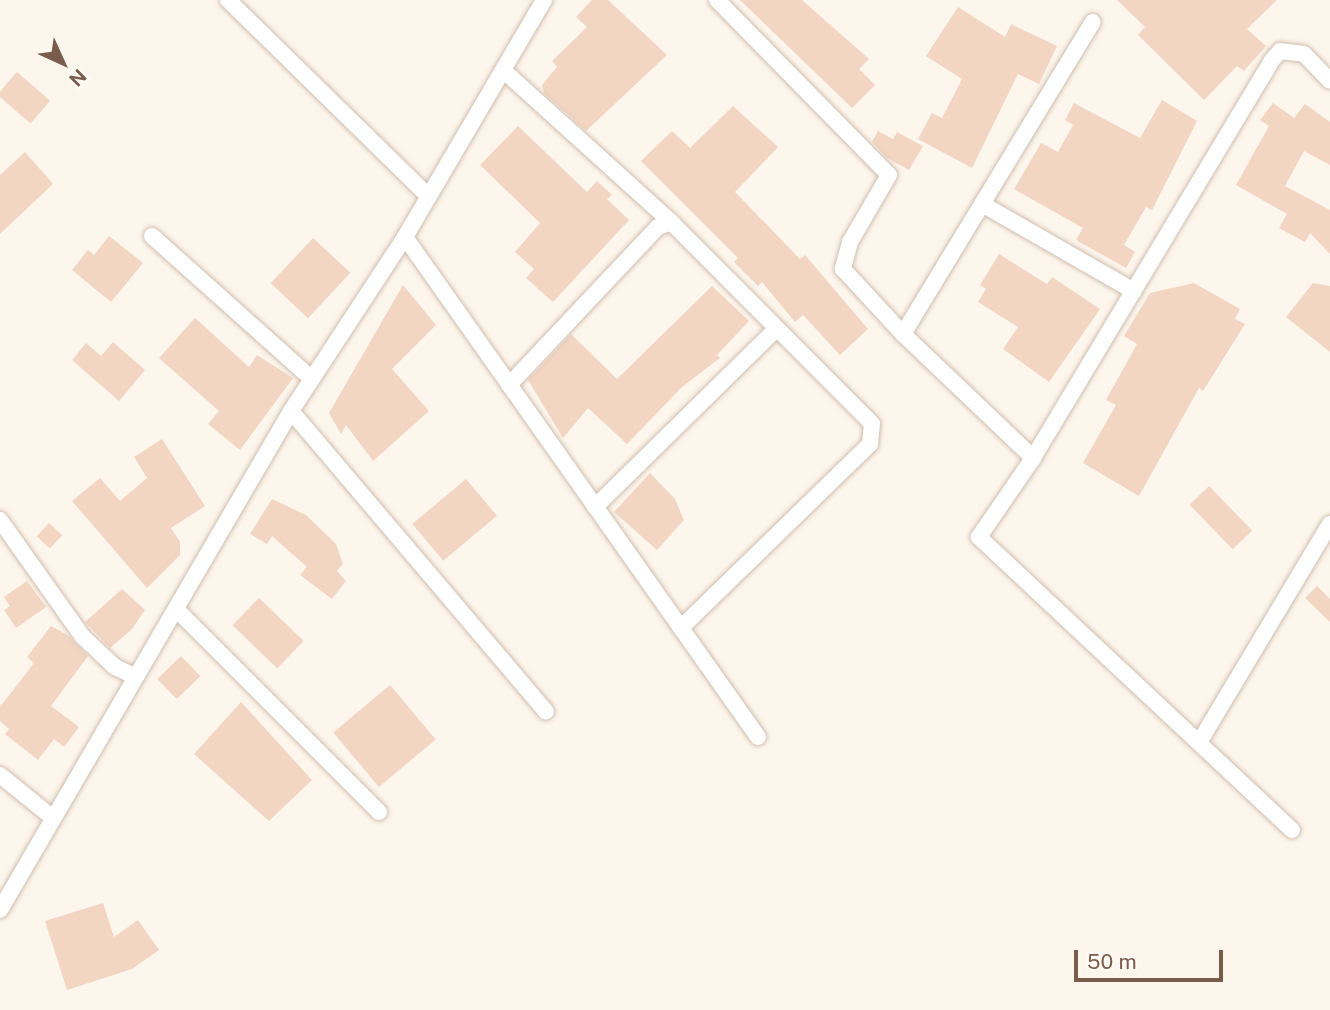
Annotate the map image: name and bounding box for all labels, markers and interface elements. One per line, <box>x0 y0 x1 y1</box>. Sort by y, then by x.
north arrow <box>28 28 98 98</box>
text: N <box>65 65 91 91</box>
scale bar <box>1078 936 1227 980</box>
text: 50 m <box>1087 949 1137 974</box>

